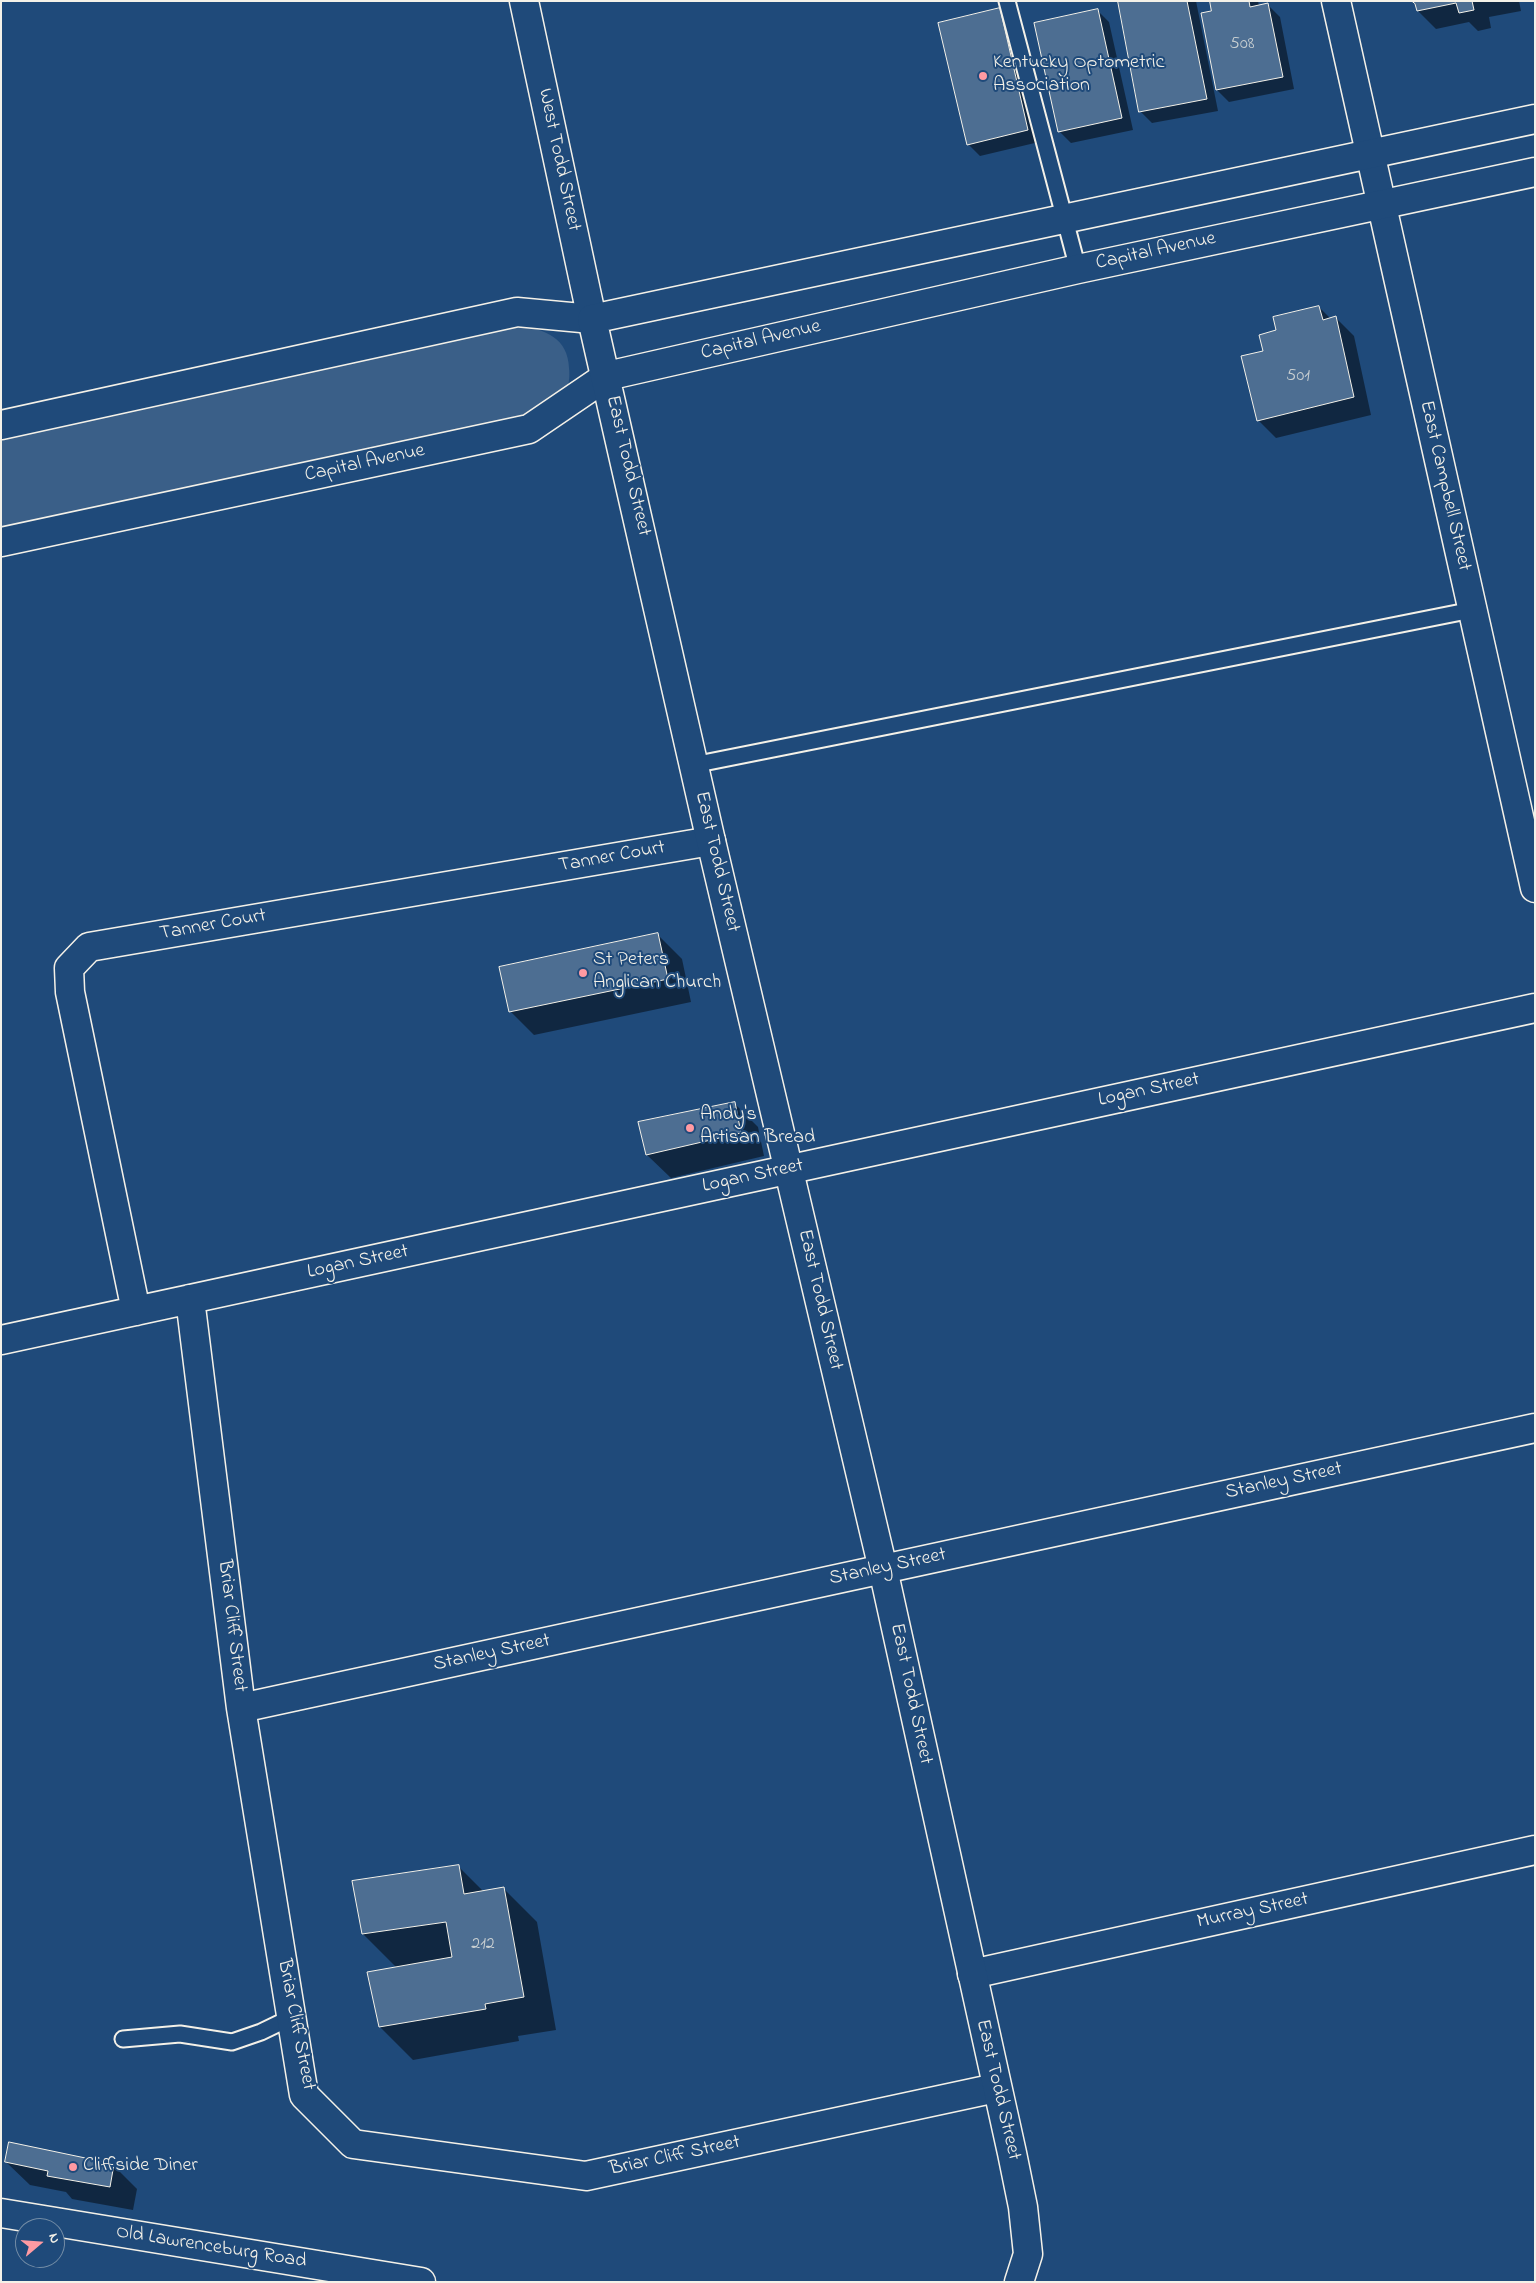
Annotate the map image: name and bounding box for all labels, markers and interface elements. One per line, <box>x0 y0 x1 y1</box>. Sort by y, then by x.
house number: 508 <box>1230 34 1254 56</box>
place label: Kentucky Optometric Association <box>993 52 1164 99</box>
marker: Kentucky Optometric Association <box>977 70 989 82</box>
street label: West Todd Street <box>531 86 585 234</box>
street label: Capital Avenue <box>1094 228 1218 276</box>
street label: Capital Avenue <box>699 316 823 366</box>
house number: 501 <box>1286 366 1310 388</box>
street label: East Todd Street <box>599 393 655 539</box>
street label: East Campbell Street <box>1413 399 1475 573</box>
street label: Capital Avenue <box>303 440 427 488</box>
street label: East Todd Street <box>688 789 744 935</box>
street label: Tanner Court <box>557 837 667 879</box>
street label: Tanner Court <box>158 905 268 947</box>
place label: St Peters Anglican Church <box>593 949 721 996</box>
marker: St Peters Anglican Church <box>577 967 589 979</box>
street label: Logan Street <box>1096 1069 1202 1113</box>
place label: Andy's Artisan Bread <box>700 1104 815 1151</box>
marker: Andy's Artisan Bread <box>684 1122 696 1134</box>
street label: Logan Street <box>700 1155 806 1199</box>
street label: East Todd Street <box>791 1227 847 1373</box>
street label: Logan Street <box>305 1241 411 1285</box>
street label: Stanley Street <box>1223 1458 1345 1506</box>
street label: Stanley Street <box>827 1544 949 1592</box>
street label: Briar Cliff Street <box>211 1559 251 1693</box>
street label: East Todd Street <box>883 1621 937 1767</box>
street label: Stanley Street <box>431 1630 553 1678</box>
street label: Murray Street <box>1195 1888 1311 1936</box>
house number: 212 <box>471 1934 495 1956</box>
street label: Briar Cliff Street <box>271 1957 319 2093</box>
street label: East Todd Street <box>969 2017 1025 2163</box>
street label: Briar Cliff Street <box>607 2131 743 2183</box>
place label: Cliffside Diner <box>83 2155 198 2179</box>
marker: Cliffside Diner <box>67 2161 79 2173</box>
north arrow <box>15 2218 65 2268</box>
street label: Old Lawrenceburg Road <box>114 2221 308 2275</box>
text: N <box>42 2231 65 2246</box>

